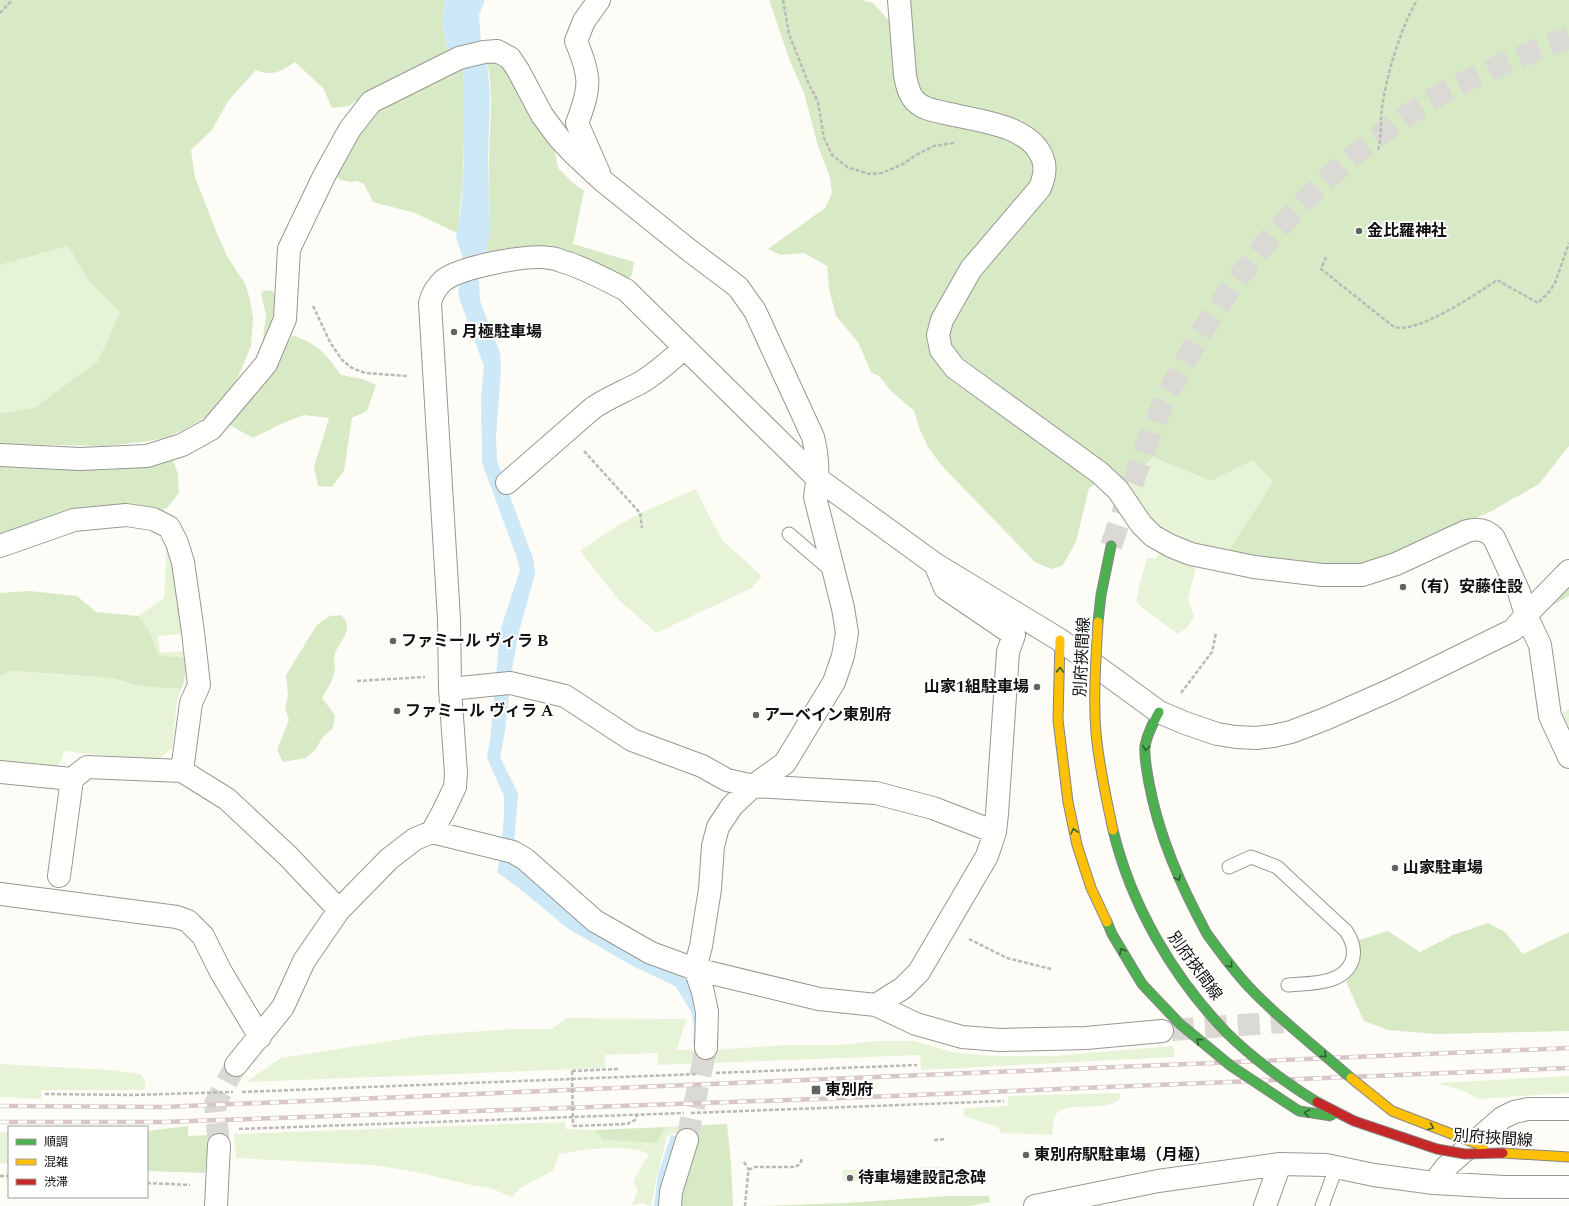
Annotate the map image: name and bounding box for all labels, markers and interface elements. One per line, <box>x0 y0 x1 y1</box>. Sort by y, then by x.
place label: 金比羅神社 <box>1367 219 1447 243</box>
marker: 金比羅神社 <box>1354 226 1364 236</box>
place label: 月極駐車場 <box>462 320 542 344</box>
marker: 月極駐車場 <box>449 327 459 337</box>
place label: （有）安藤住設 <box>1411 575 1523 599</box>
marker: （有）安藤住設 <box>1398 582 1408 592</box>
street label: 別府挾間線 <box>1068 616 1096 698</box>
place label: ファミール ヴィラ B <box>401 629 548 653</box>
marker: ファミール ヴィラ B <box>388 636 398 646</box>
one-way arrow <box>1055 667 1064 673</box>
place label: 山家1組駐車場 <box>924 675 1029 699</box>
marker: 山家1組駐車場 <box>1032 682 1042 692</box>
place label: ファミール ヴィラ A <box>405 699 554 723</box>
place label: アーベイン東別府 <box>764 703 891 727</box>
marker: ファミール ヴィラ A <box>392 706 402 716</box>
marker: アーベイン東別府 <box>751 710 761 720</box>
one-way arrow <box>1142 745 1151 751</box>
one-way arrow <box>1071 828 1079 834</box>
place label: 山家駐車場 <box>1403 856 1483 880</box>
marker: 山家駐車場 <box>1390 863 1400 873</box>
one-way arrow <box>1173 874 1181 882</box>
street label: 別府挾間線 <box>1162 927 1228 1005</box>
one-way arrow <box>1120 948 1127 955</box>
one-way arrow <box>1226 961 1233 968</box>
one-way arrow <box>1196 1038 1204 1046</box>
one-way arrow <box>1319 1050 1327 1058</box>
place label: 東別府 <box>825 1078 873 1102</box>
marker: 東別府 <box>810 1084 822 1096</box>
one-way arrow <box>1304 1108 1310 1117</box>
one-way arrow <box>1426 1122 1434 1130</box>
street label: 別府挾間線 <box>1452 1123 1534 1153</box>
legend <box>8 1126 148 1198</box>
text: 順調 <box>44 1133 68 1152</box>
place label: 東別府駅駐車場（月極） <box>1034 1143 1210 1167</box>
marker: 東別府駅駐車場（月極） <box>1021 1150 1031 1160</box>
text: 混雑 <box>44 1153 68 1172</box>
place label: 待車場建設記念碑 <box>858 1166 986 1190</box>
text: 渋滞 <box>44 1173 68 1192</box>
marker: 待車場建設記念碑 <box>845 1173 855 1183</box>

